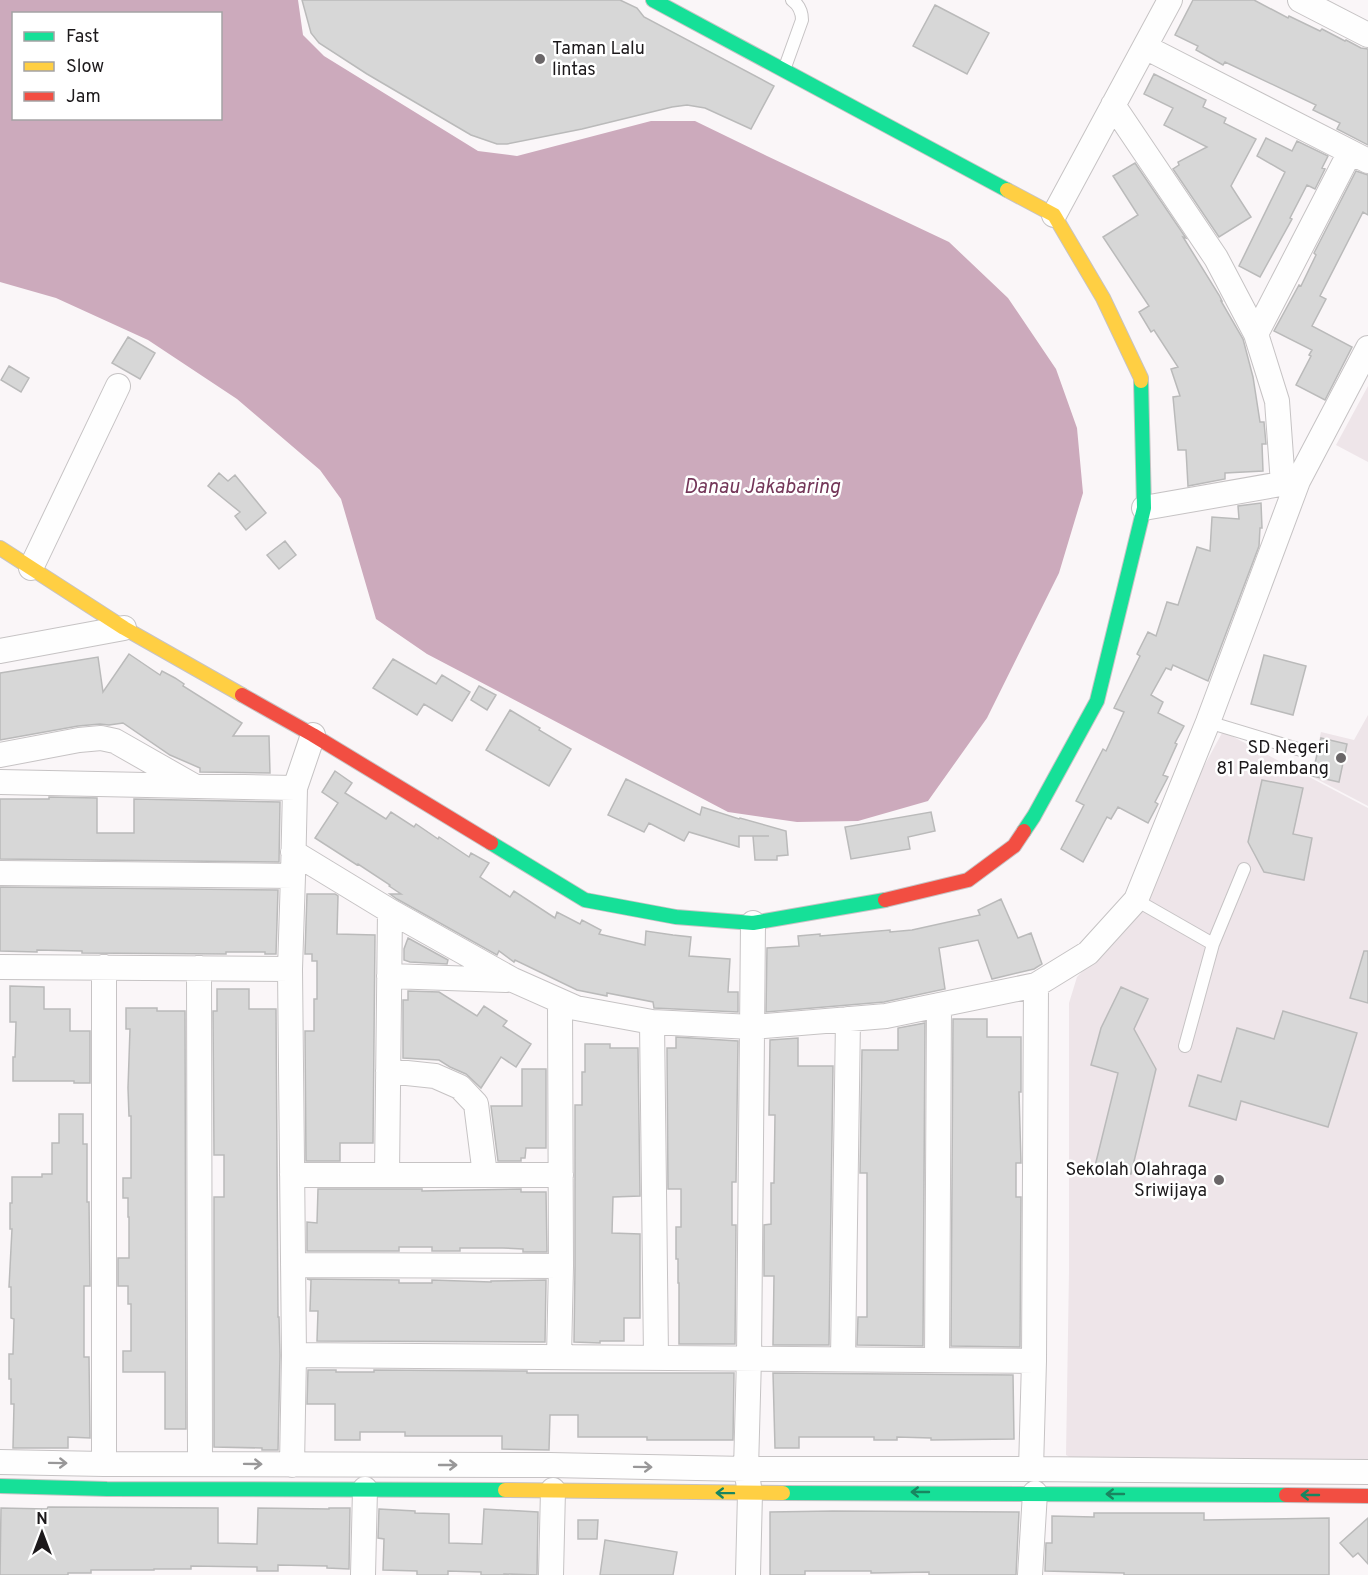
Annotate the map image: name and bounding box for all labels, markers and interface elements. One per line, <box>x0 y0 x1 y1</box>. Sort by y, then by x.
legend <box>12 12 222 120</box>
text: Fast <box>66 26 99 49</box>
place label: Taman Lalu lintas <box>552 38 645 82</box>
marker: Taman Lalu lintas <box>533 52 547 66</box>
text: Slow <box>66 56 104 79</box>
text: Jam <box>66 86 101 109</box>
water label: Danau Jakabaring <box>684 475 841 501</box>
place label: SD Negeri 81 Palembang <box>1216 737 1329 781</box>
marker: SD Negeri 81 Palembang <box>1334 751 1348 765</box>
place label: Sekolah Olahraga Sriwijaya <box>1065 1159 1207 1203</box>
marker: Sekolah Olahraga Sriwijaya <box>1212 1173 1226 1187</box>
one-way arrow <box>48 1457 68 1469</box>
one-way arrow <box>243 1458 263 1470</box>
one-way arrow <box>438 1459 458 1471</box>
one-way arrow <box>633 1461 653 1473</box>
one-way arrow <box>910 1486 930 1498</box>
one-way arrow <box>715 1487 735 1499</box>
one-way arrow <box>1105 1488 1125 1500</box>
one-way arrow <box>1300 1490 1320 1501</box>
north arrow <box>12 1503 72 1563</box>
text: N <box>36 1510 48 1530</box>

